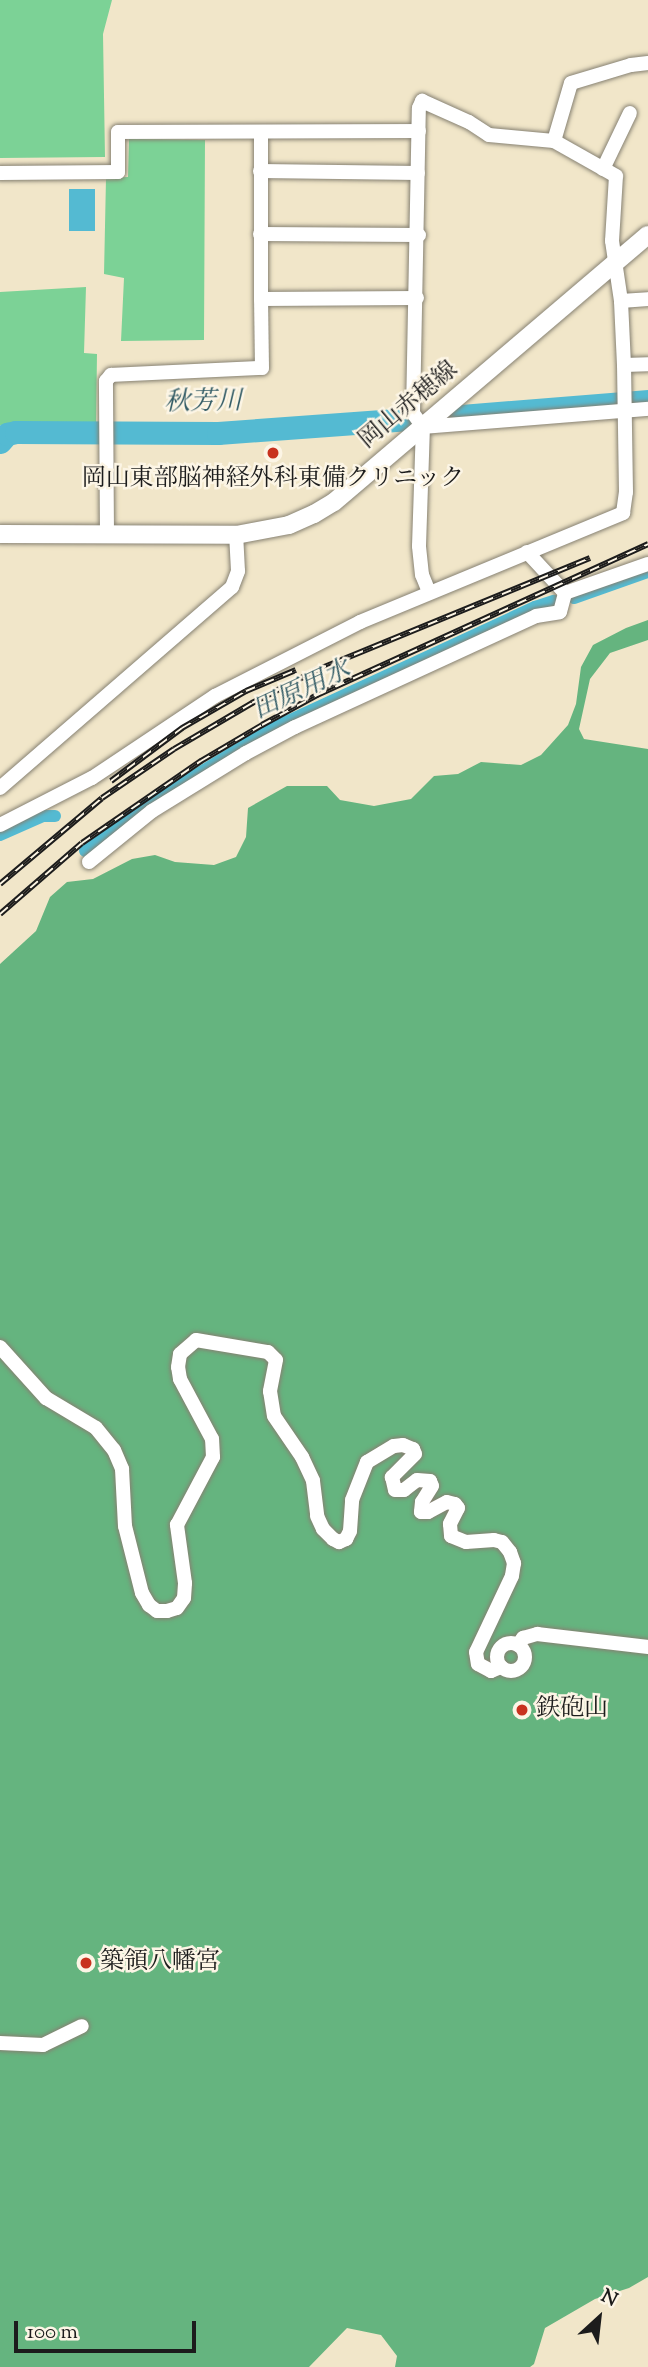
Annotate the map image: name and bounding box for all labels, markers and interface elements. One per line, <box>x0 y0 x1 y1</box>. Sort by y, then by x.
street label: 岡山赤穂線 <box>354 356 464 456</box>
water label: 秋芳川 <box>164 387 242 419</box>
marker: 岡山東部脳神経外科東備クリニック <box>263 443 283 463</box>
place label: 岡山東部脳神経外科東備クリニック <box>81 466 465 494</box>
water label: 田原用水 <box>248 655 356 727</box>
place label: 鉄砲山 <box>536 1696 608 1724</box>
marker: 鉄砲山 <box>514 1702 530 1718</box>
place label: 築領八幡宮 <box>100 1949 220 1977</box>
marker: 築領八幡宮 <box>78 1955 94 1971</box>
north arrow <box>564 2283 634 2353</box>
text: N <box>596 2283 622 2314</box>
scale bar <box>18 2308 200 2352</box>
text: 100 m <box>27 2318 78 2348</box>

